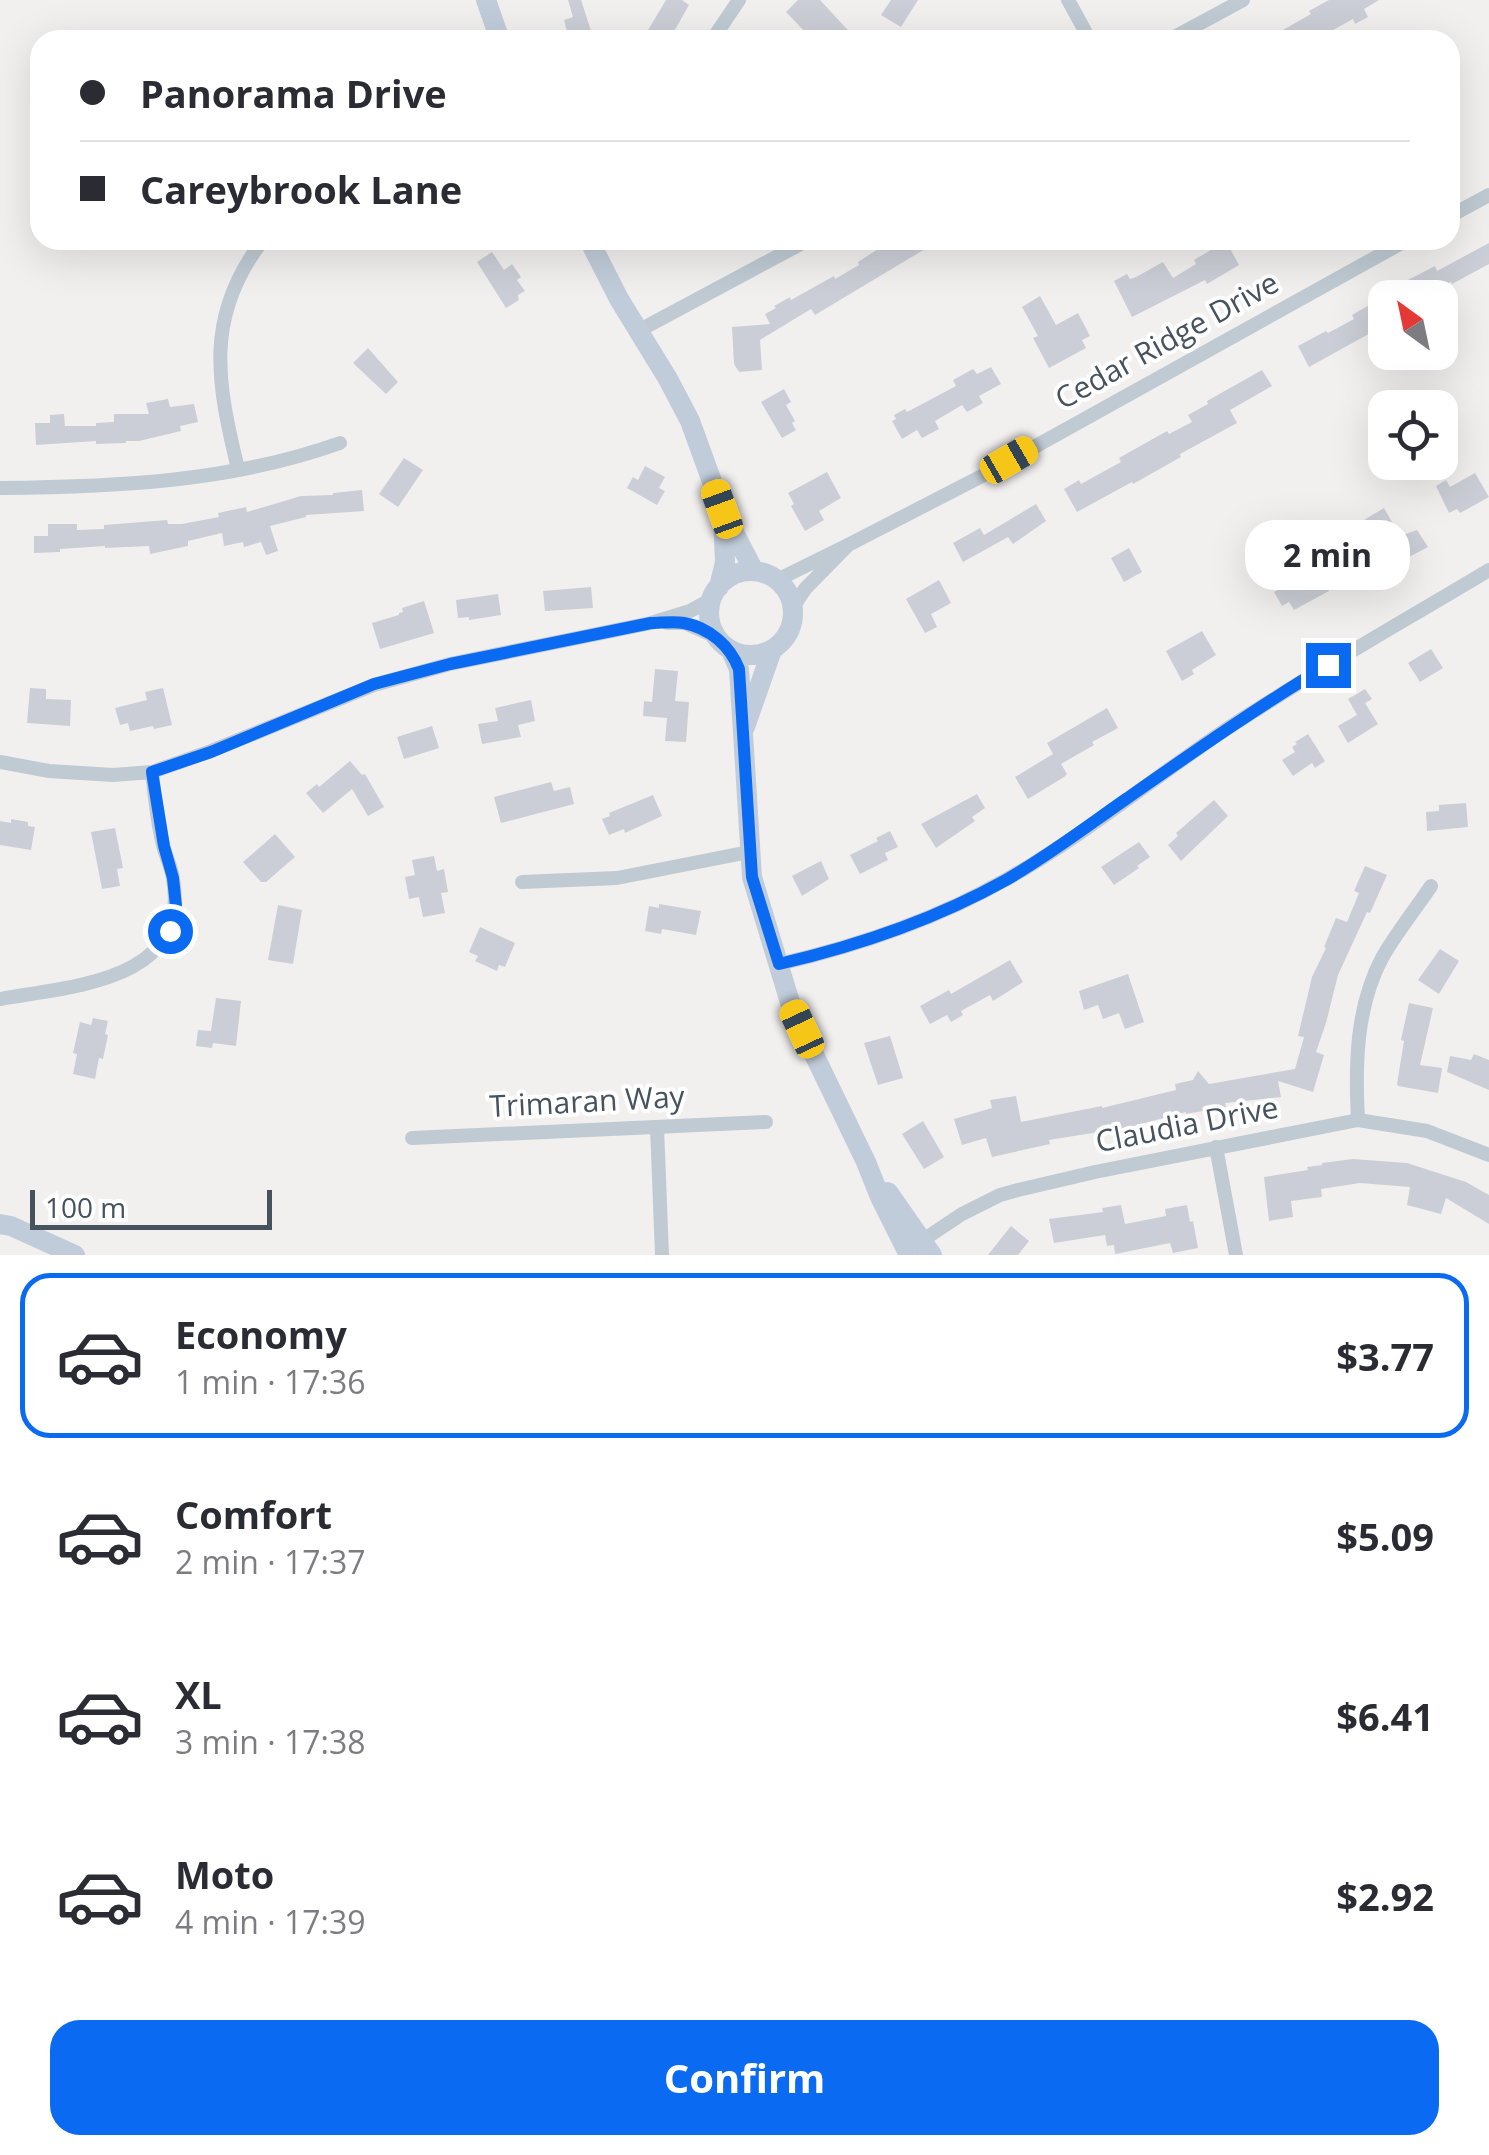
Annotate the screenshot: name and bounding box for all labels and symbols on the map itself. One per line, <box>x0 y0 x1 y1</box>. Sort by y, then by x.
street label: Cedar Ridge Drive <box>1047 261 1285 418</box>
north arrow <box>1368 280 1458 370</box>
car <box>976 432 1042 488</box>
car <box>698 476 746 542</box>
callout: 2 min <box>1246 520 1410 590</box>
route end <box>1306 643 1351 688</box>
route start <box>148 909 193 954</box>
car <box>776 995 828 1063</box>
street label: Trimaran Way <box>488 1075 686 1126</box>
street label: Claudia Drive <box>1092 1086 1282 1161</box>
scale bar <box>30 1185 272 1230</box>

